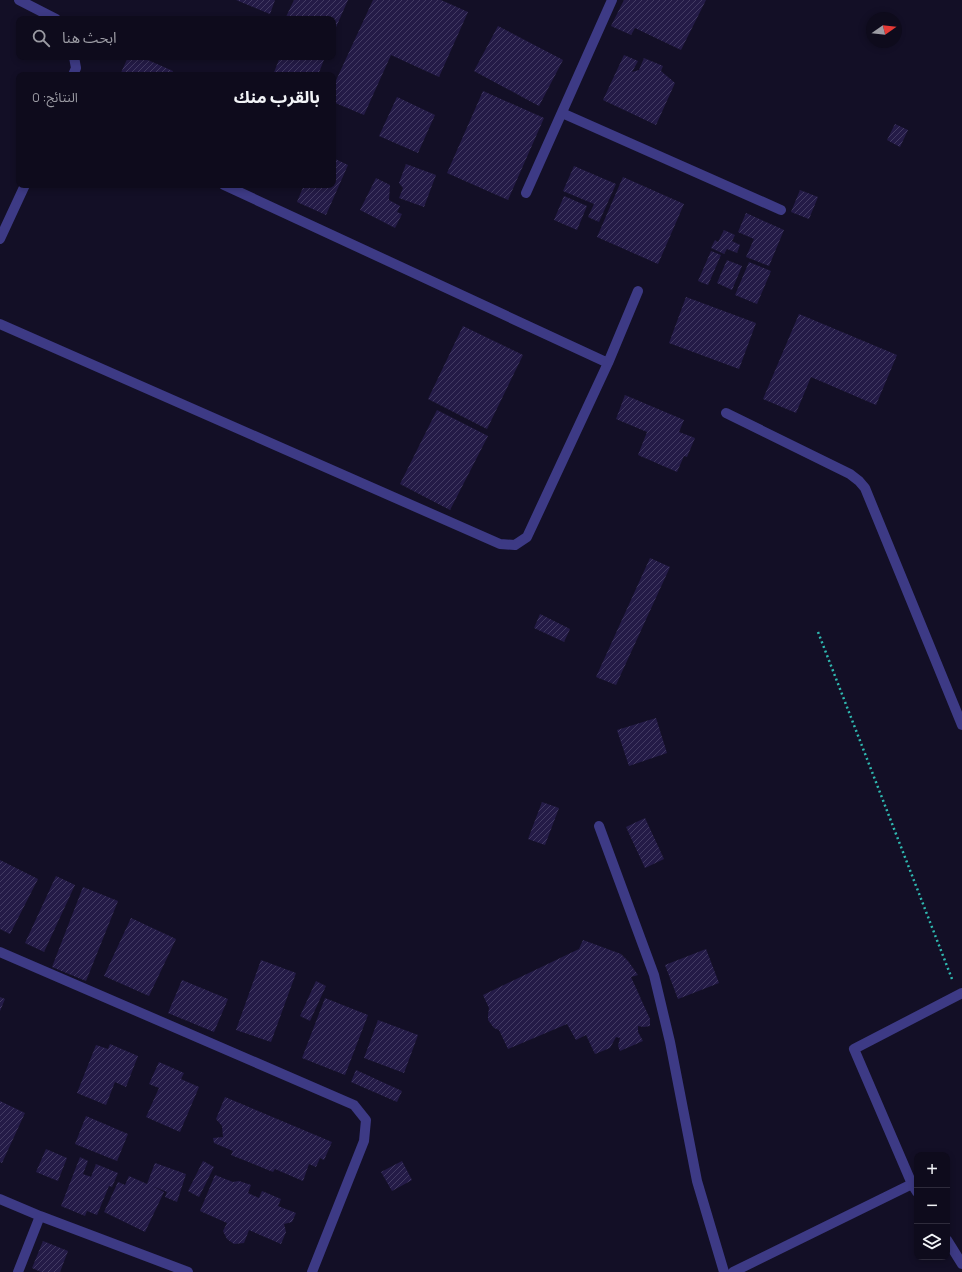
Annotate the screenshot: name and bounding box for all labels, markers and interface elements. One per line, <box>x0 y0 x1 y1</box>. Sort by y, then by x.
north arrow <box>866 12 902 48</box>
search box <box>16 16 336 60</box>
icon: search <box>30 27 52 49</box>
text: ابحث هنا <box>62 27 117 48</box>
text: بالقرب منك <box>234 85 320 108</box>
text: النتائج: 0 <box>32 88 78 106</box>
map controls <box>914 1152 950 1260</box>
button: + <box>914 1152 950 1188</box>
button: − <box>914 1188 950 1224</box>
button: layers <box>914 1224 950 1260</box>

